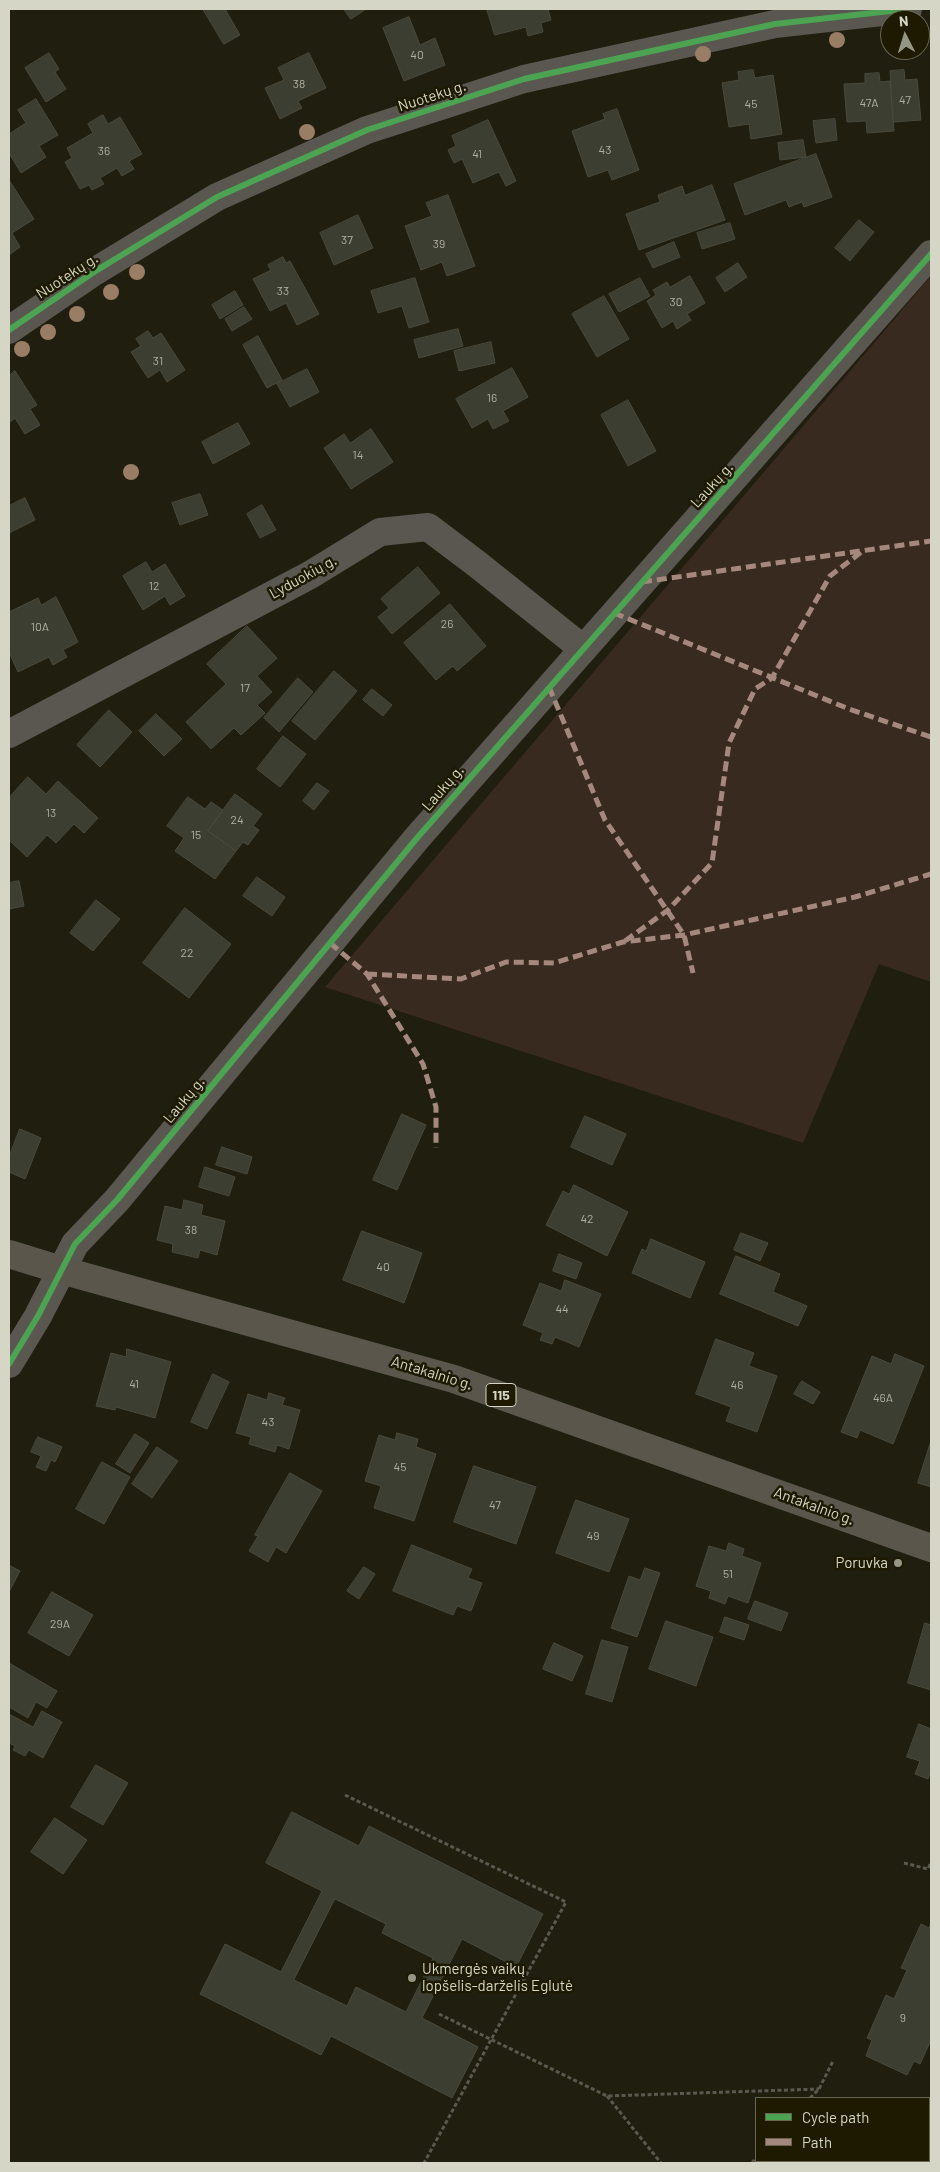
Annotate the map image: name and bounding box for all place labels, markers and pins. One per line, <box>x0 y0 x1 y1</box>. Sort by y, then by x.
place label: Poruvka <box>836 1554 888 1572</box>
marker: Poruvka <box>892 1557 904 1569</box>
place label: Ukmergės vaikų lopšelis-darželis Eglutė <box>422 1960 573 1995</box>
marker: Ukmergės vaikų lopšelis-darželis Eglutė <box>406 1972 418 1984</box>

